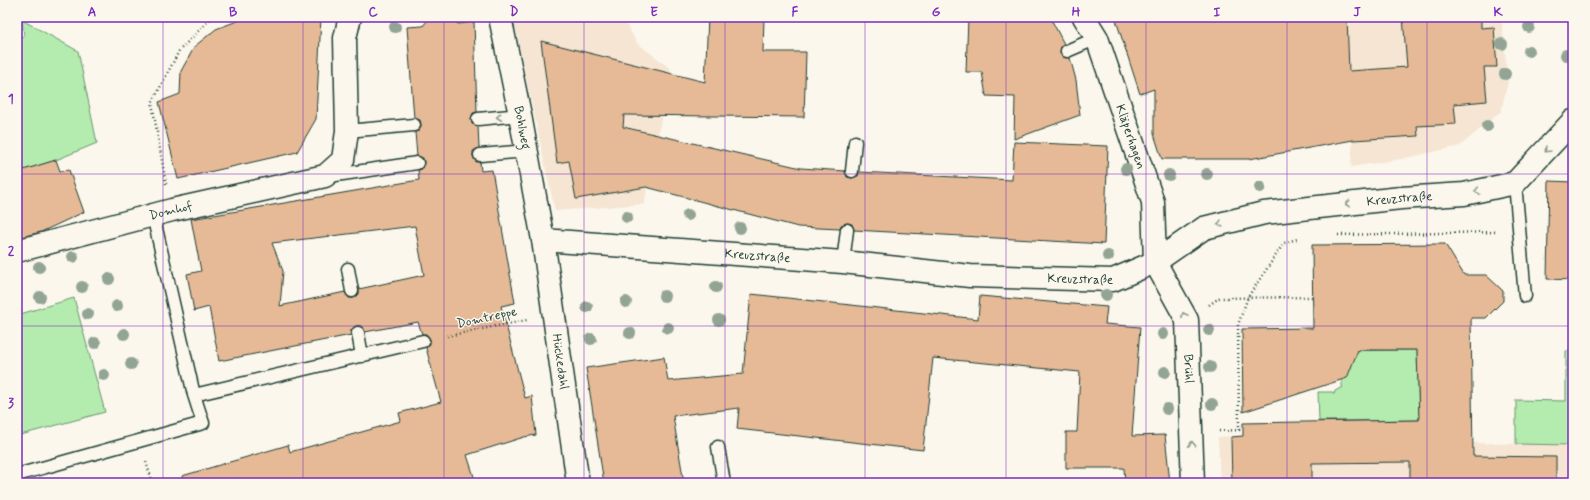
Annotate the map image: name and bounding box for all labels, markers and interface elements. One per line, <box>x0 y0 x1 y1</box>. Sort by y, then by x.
text: A <box>88 4 96 21</box>
text: B <box>229 4 238 21</box>
text: C <box>368 4 378 21</box>
text: D <box>510 4 519 21</box>
text: E <box>650 4 658 21</box>
text: F <box>792 4 799 21</box>
text: G <box>932 4 941 21</box>
text: H <box>1072 4 1081 21</box>
text: I <box>1214 4 1221 21</box>
text: J <box>1353 4 1361 21</box>
text: K <box>1493 4 1503 21</box>
text: 1 <box>8 91 14 108</box>
street label: Kläperhagen <box>1112 102 1150 171</box>
street label: Bohlweg <box>510 105 535 151</box>
one-way arrow <box>496 113 502 122</box>
one-way arrow <box>1544 145 1552 153</box>
one-way arrow <box>1474 186 1480 194</box>
street label: Kreuzstraße <box>1366 188 1433 210</box>
street label: Domhof <box>147 197 194 224</box>
one-way arrow <box>1345 199 1351 208</box>
one-way arrow <box>1216 219 1223 228</box>
text: 2 <box>8 243 15 260</box>
street label: Kreuzstraße <box>724 245 791 267</box>
street label: Kreuzstraße <box>1047 270 1114 289</box>
street label: Domtreppe <box>455 303 519 333</box>
one-way arrow <box>1181 312 1189 319</box>
street label: Hückedahl <box>548 333 573 391</box>
street label: Brühl <box>1180 354 1198 384</box>
text: 3 <box>8 395 14 412</box>
one-way arrow <box>1187 441 1196 447</box>

